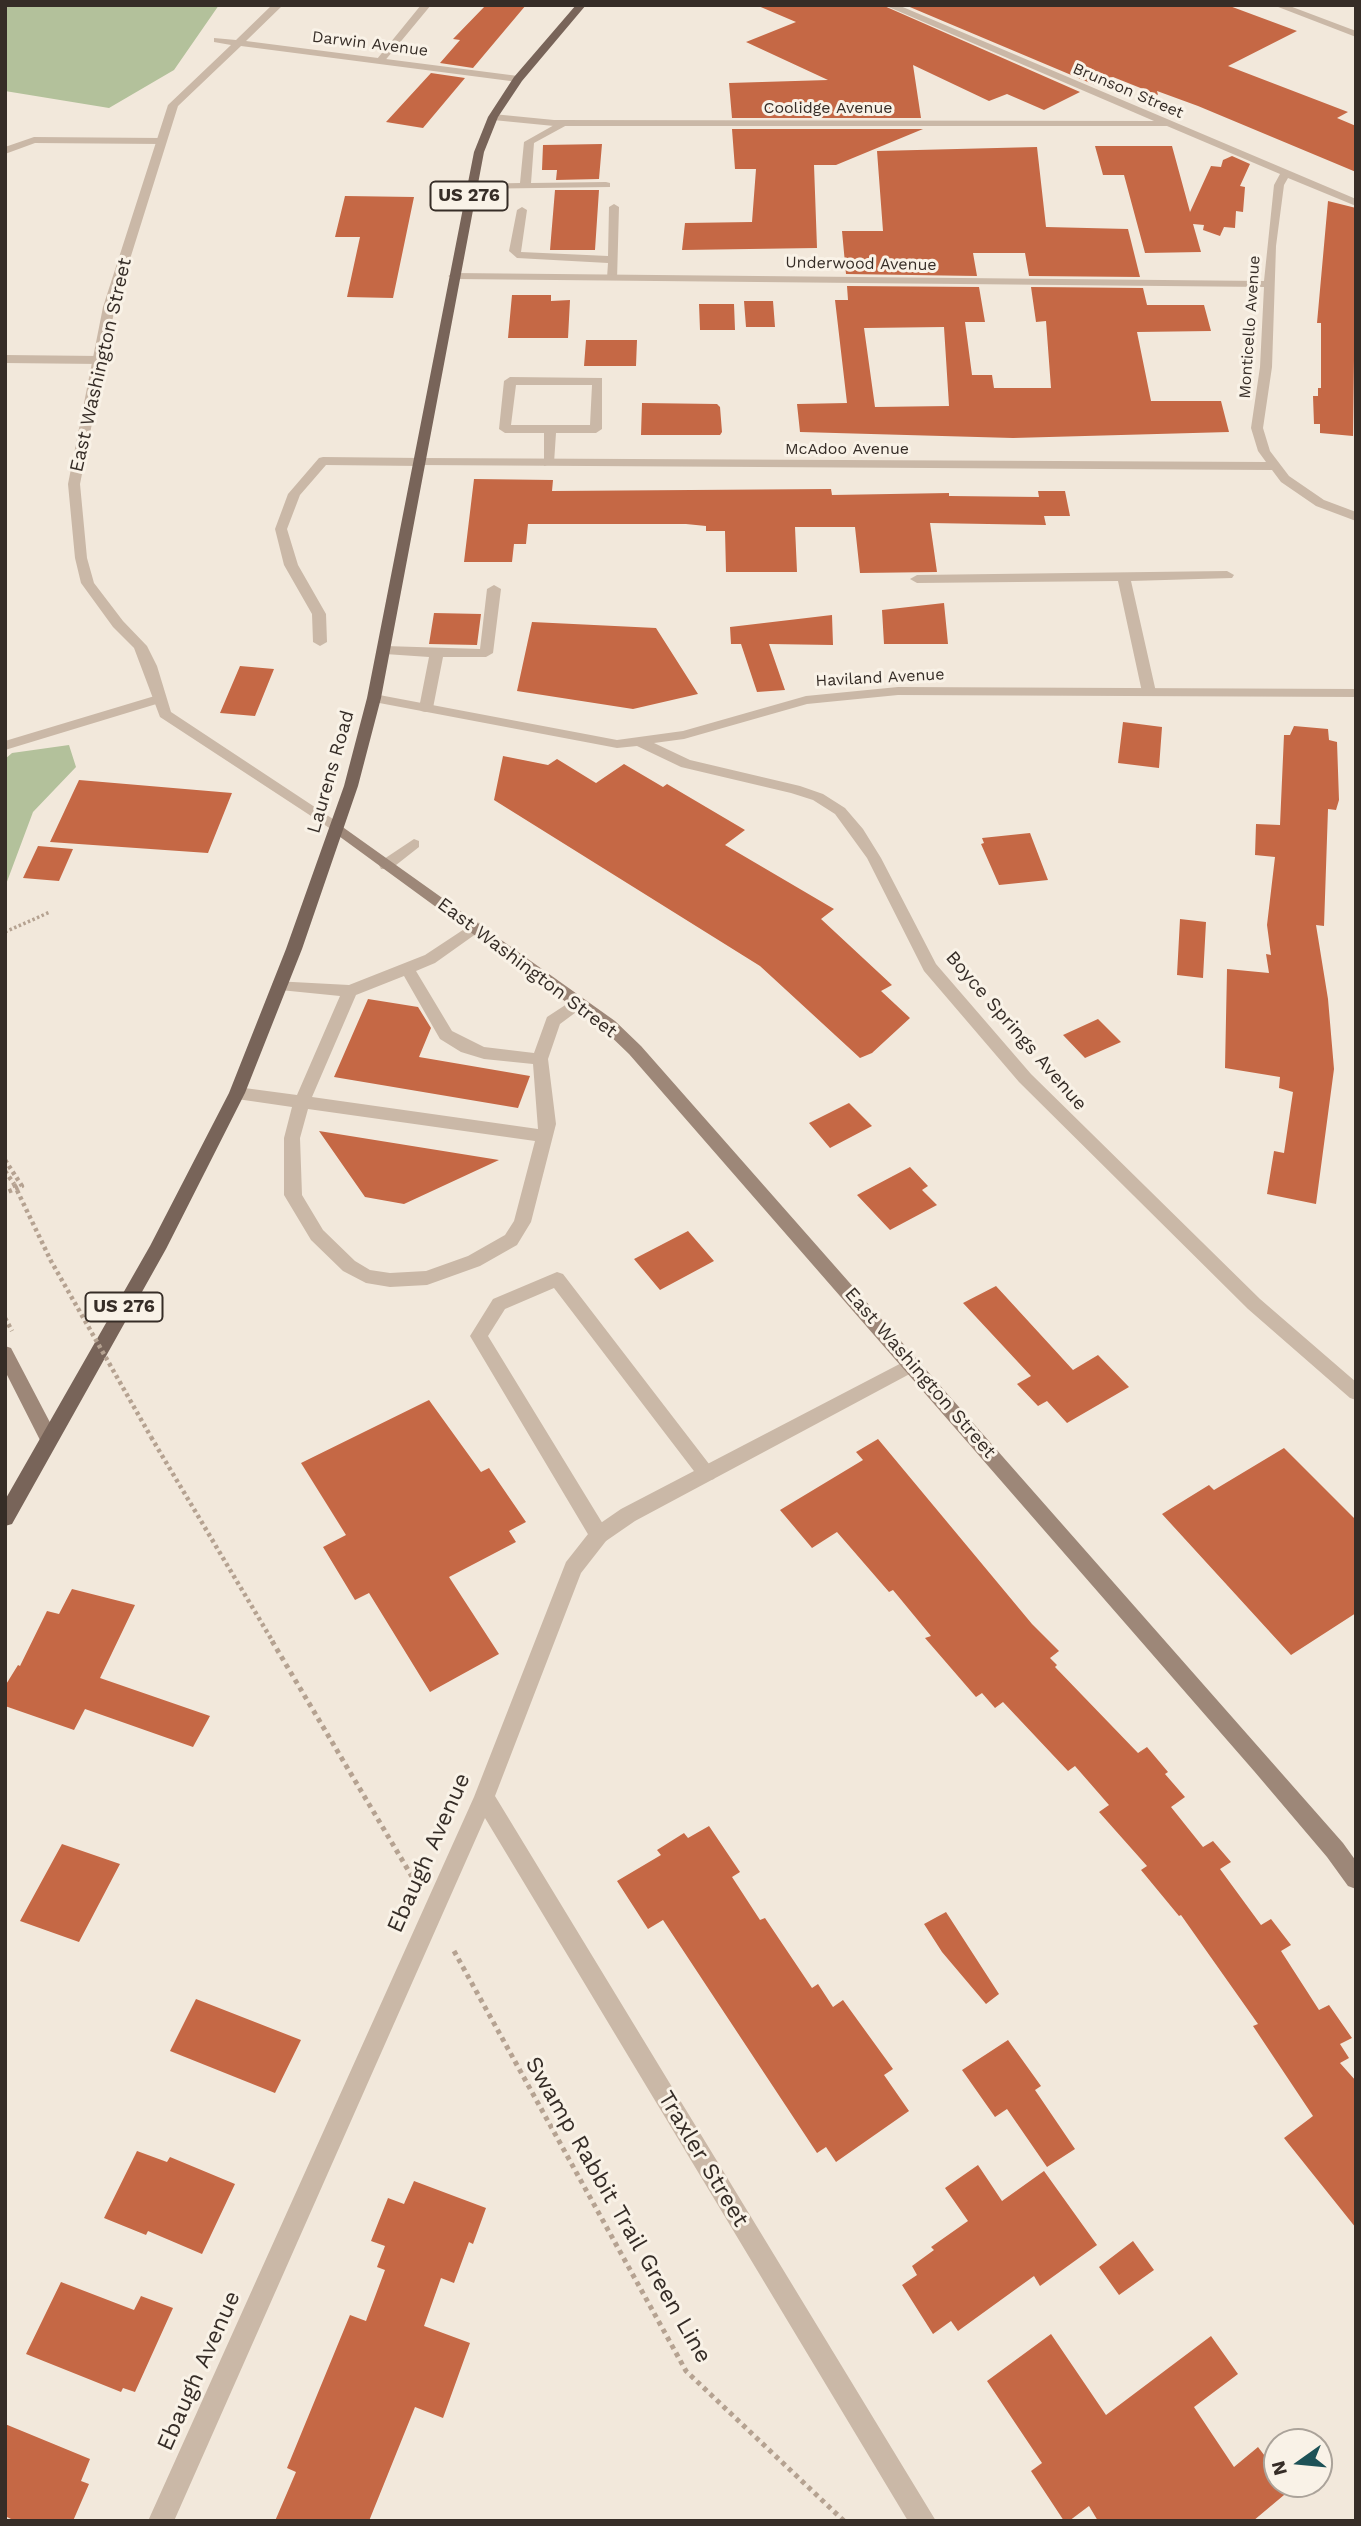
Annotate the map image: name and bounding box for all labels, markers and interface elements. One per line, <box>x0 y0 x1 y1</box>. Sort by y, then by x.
street label: Darwin Avenue <box>311 27 429 61</box>
street label: Brunson Street <box>1070 59 1186 123</box>
street label: Coolidge Avenue <box>763 98 893 118</box>
road number: US 276 <box>430 182 508 210</box>
street label: Underwood Avenue <box>785 253 937 275</box>
street label: Monticello Avenue <box>1235 255 1265 399</box>
street label: East Washington Street <box>65 256 137 474</box>
street label: McAdoo Avenue <box>785 439 909 459</box>
street label: Haviland Avenue <box>815 665 945 691</box>
street label: Laurens Road <box>303 708 359 836</box>
street label: East Washington Street <box>433 893 621 1043</box>
street label: Boyce Springs Avenue <box>941 947 1091 1115</box>
street label: East Washington Street <box>840 1283 1000 1463</box>
road number: US 276 <box>86 1292 162 1322</box>
street label: Ebaugh Avenue <box>381 1769 477 1937</box>
street label: Swamp Rabbit Trail Green Line <box>519 2052 717 2368</box>
street label: Traxler Street <box>652 2086 754 2232</box>
street label: Ebaugh Avenue <box>151 2287 247 2455</box>
north arrow <box>1263 2428 1333 2498</box>
text: N <box>1266 2458 1292 2478</box>

